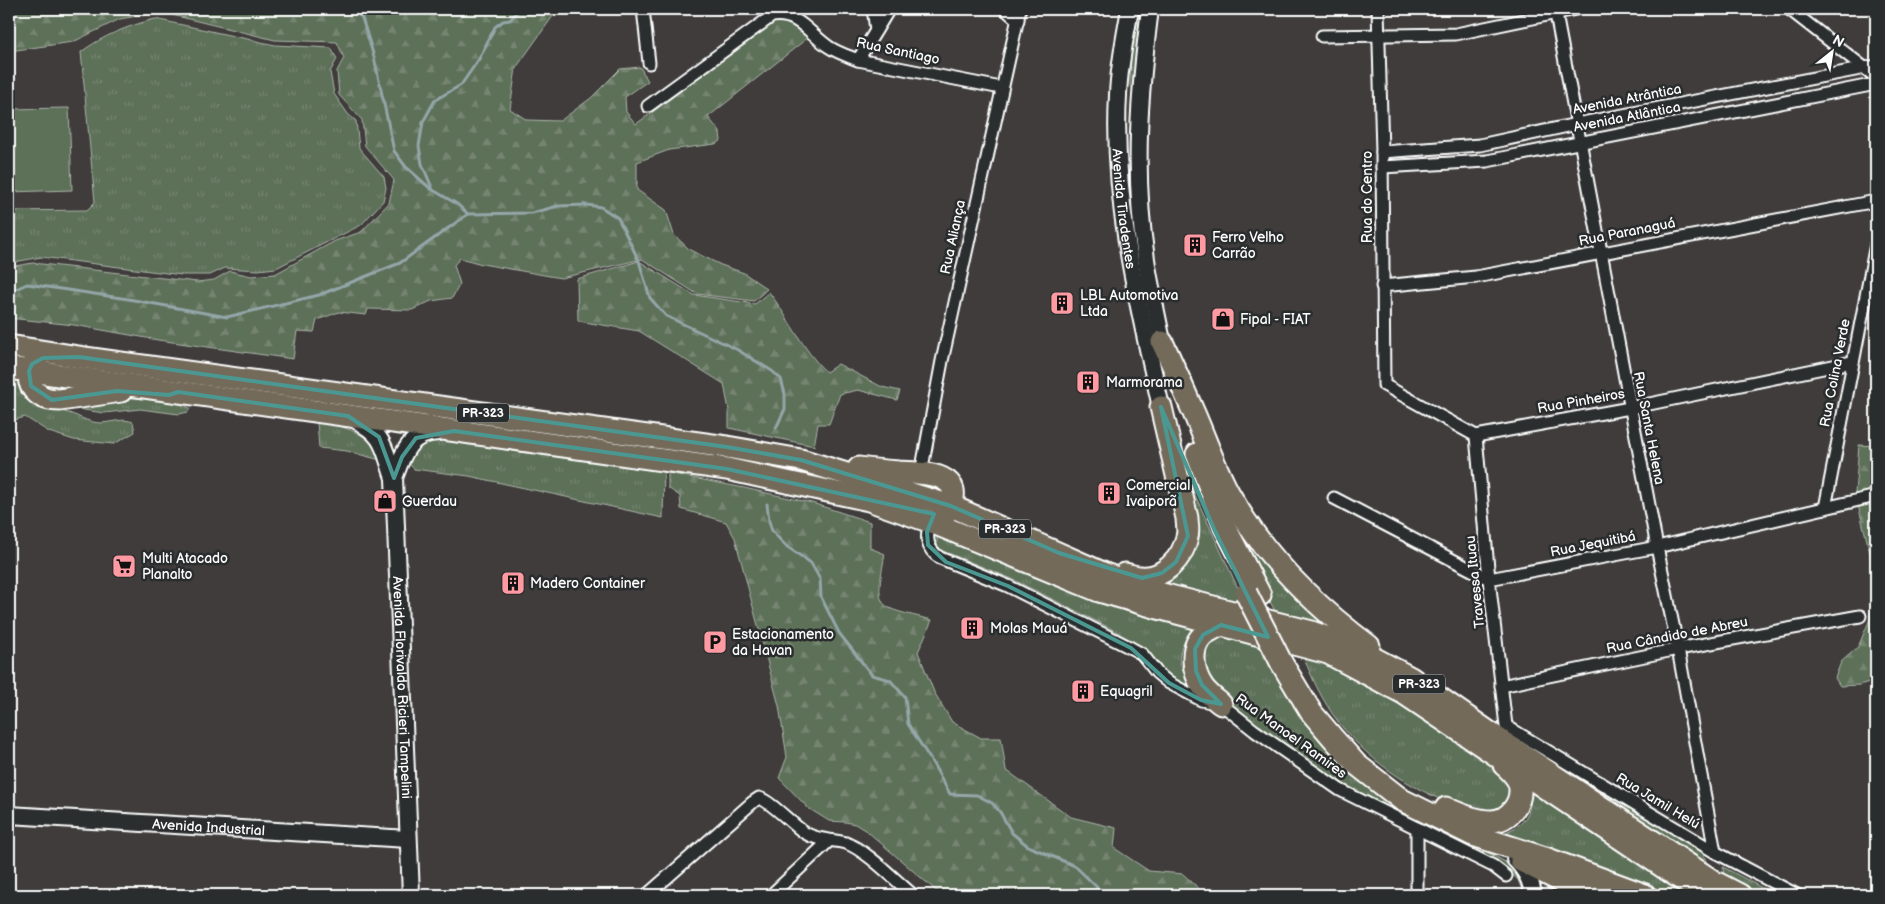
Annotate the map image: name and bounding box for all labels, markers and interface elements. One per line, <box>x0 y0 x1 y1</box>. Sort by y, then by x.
north arrow <box>1808 28 1858 78</box>
text: N <box>1829 31 1847 51</box>
street label: Rua Santiago <box>855 34 941 68</box>
street label: Avenida Atrântica <box>1571 80 1683 118</box>
street label: Avenida Atlântica <box>1572 98 1682 136</box>
street label: Avenida Tiradentes <box>1109 148 1140 270</box>
street label: Rua do Centro <box>1359 151 1376 243</box>
street label: Rua Aliança <box>937 198 969 276</box>
street label: Rua Paranaguá <box>1577 214 1677 250</box>
place label: Ferro Velho Carrão <box>1212 229 1284 262</box>
building icon: Ferro Velho Carrão <box>1182 232 1208 258</box>
place label: LBL Automotiva Ltda <box>1080 287 1179 320</box>
building icon: LBL Automotiva Ltda <box>1049 290 1075 316</box>
shop icon: Fipal - FIAT <box>1210 306 1236 332</box>
place label: Fipal - FIAT <box>1240 311 1311 328</box>
street label: Rua Colina Verde <box>1816 317 1854 429</box>
building icon: Marmorama <box>1075 369 1101 395</box>
street label: Rua Santa Helena <box>1630 370 1668 486</box>
place label: Marmorama <box>1106 374 1183 391</box>
street label: Rua Pinheiros <box>1536 385 1626 417</box>
road number: PR-323 <box>457 403 509 422</box>
place label: Comercial Ivaiporã <box>1126 477 1190 510</box>
building icon: Comercial Ivaiporã <box>1096 480 1122 506</box>
shop icon: Guerdau <box>372 488 398 514</box>
place label: Guerdau <box>402 493 457 510</box>
road number: PR-323 <box>979 520 1031 538</box>
street label: Rua Jequitibá <box>1549 527 1637 561</box>
street label: Travessa Ituau <box>1462 535 1488 629</box>
place label: Multi Atacado Planalto <box>142 550 228 583</box>
supermarket icon: Multi Atacado Planalto <box>111 553 137 579</box>
building icon: Madero Container <box>500 570 526 596</box>
place label: Madero Container <box>530 575 646 592</box>
street label: Avenida Florivaldo Ricieri Tampelini <box>390 576 416 799</box>
street label: Rua Cândido de Abreu <box>1605 613 1749 657</box>
building icon: Molas Mauá <box>959 615 985 641</box>
place label: Molas Mauá <box>990 620 1067 637</box>
place label: Estacionamento da Havan <box>732 626 834 659</box>
parking icon: Estacionamento da Havan <box>702 629 728 655</box>
road number: PR-323 <box>1393 674 1445 694</box>
building icon: Equagril <box>1070 678 1096 704</box>
place label: Equagril <box>1100 683 1153 700</box>
street label: Rua Manoel Ramires <box>1232 690 1350 782</box>
street label: Rua Jamil Helú <box>1613 769 1703 833</box>
street label: Avenida Industrial <box>152 815 265 839</box>

